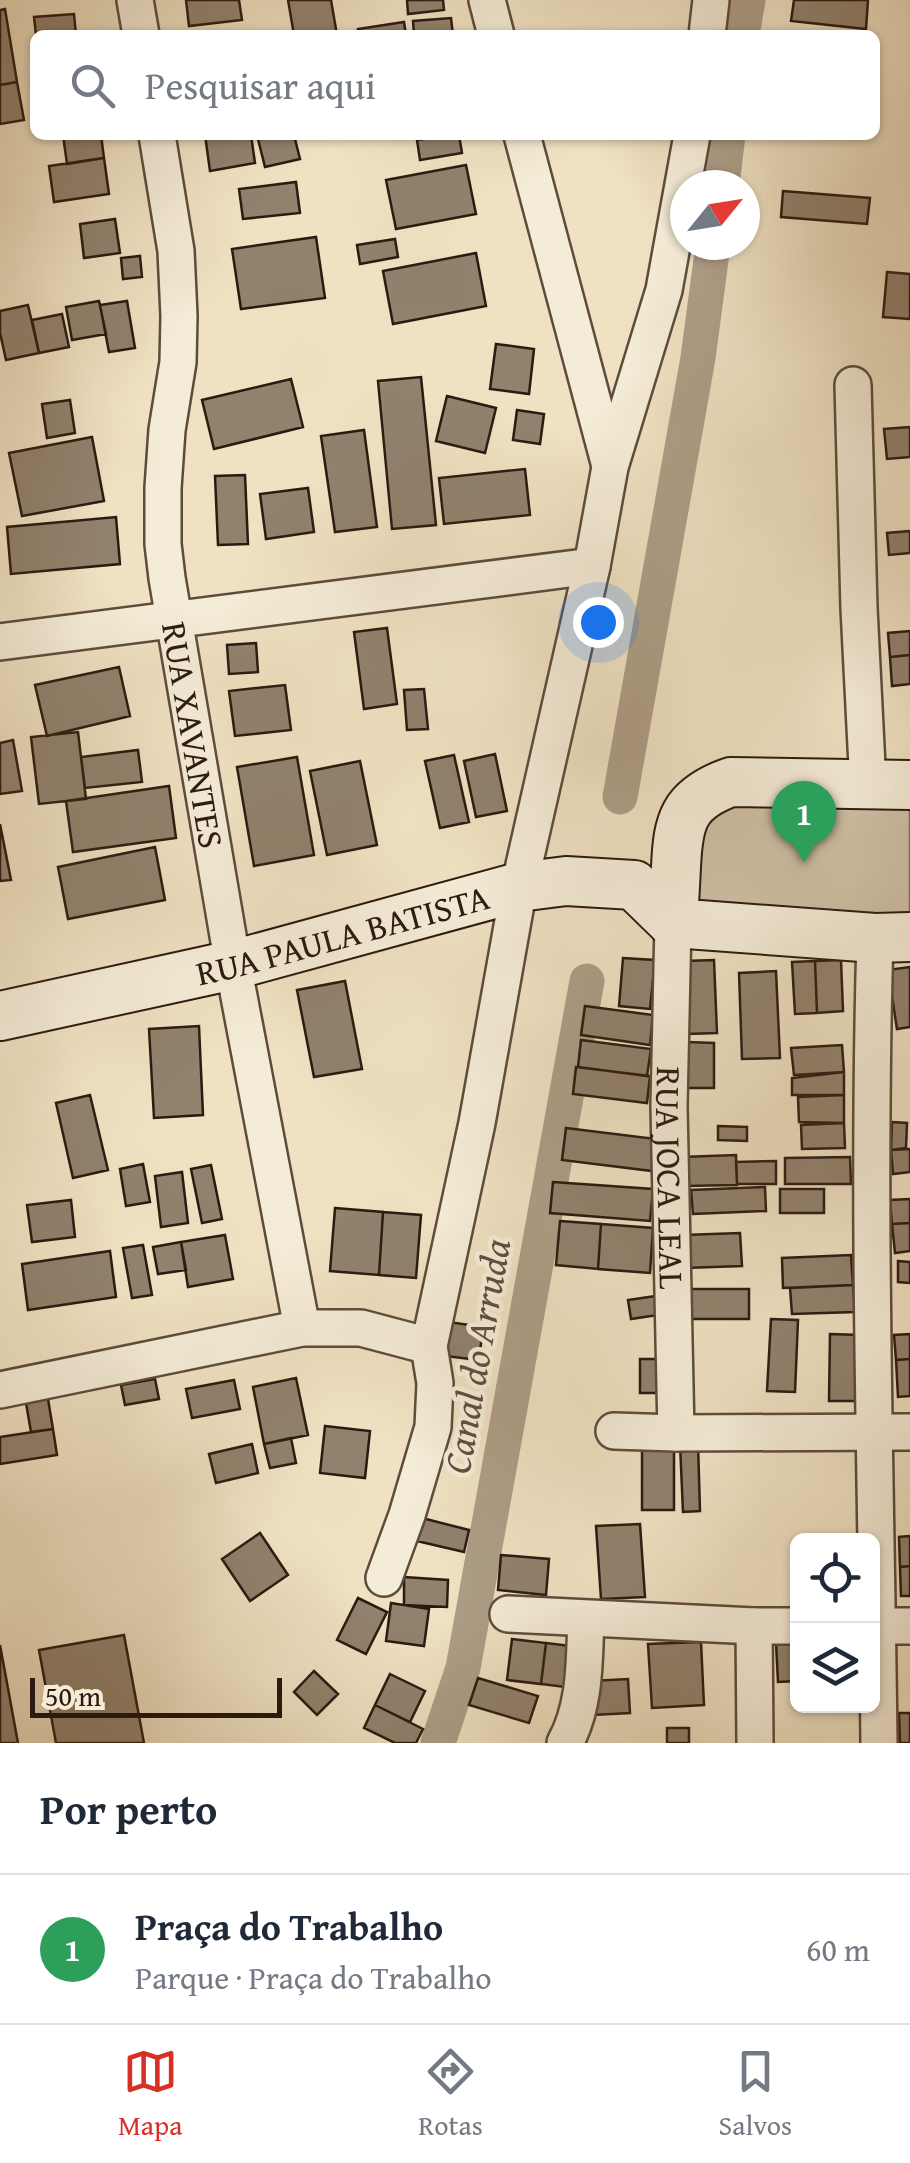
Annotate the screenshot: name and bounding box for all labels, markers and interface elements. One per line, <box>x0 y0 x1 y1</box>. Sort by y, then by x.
search box <box>30 30 880 140</box>
text: Pesquisar aqui <box>145 57 376 113</box>
icon: search <box>65 58 120 113</box>
north arrow <box>670 170 760 260</box>
your location <box>573 597 624 648</box>
street label: RUA XAVANTES <box>149 618 238 852</box>
pin: 1 <box>772 780 836 863</box>
street label: RUA PAULA BATISTA <box>191 871 495 998</box>
street label: RUA JOCA LEAL <box>643 1066 698 1290</box>
water label: Canal do Arruda <box>428 1234 524 1478</box>
map controls <box>790 1533 880 1713</box>
button: locate <box>790 1533 880 1623</box>
button: layers <box>790 1623 880 1713</box>
scale bar <box>30 1673 282 1718</box>
text: 50 m <box>45 1675 101 1716</box>
text: Por perto <box>40 1778 217 1839</box>
text: Praça do Trabalho <box>135 1898 443 1954</box>
text: 1 <box>64 1926 81 1973</box>
text: 60 m <box>806 1926 870 1973</box>
text: Parque · Praça do Trabalho <box>135 1954 492 2001</box>
tab: Mapa <box>118 2044 182 2145</box>
tab: Rotas <box>418 2044 483 2145</box>
tab: Salvos <box>719 2044 792 2145</box>

